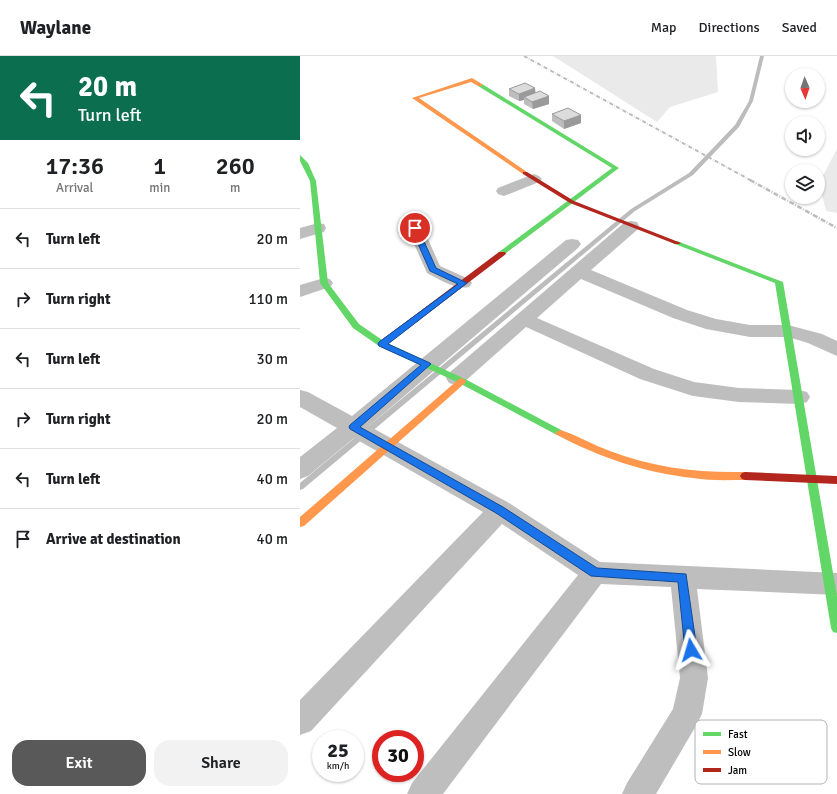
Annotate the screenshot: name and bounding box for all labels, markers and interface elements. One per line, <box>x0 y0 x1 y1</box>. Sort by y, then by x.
text: Waylane <box>20 16 91 40</box>
text: Map <box>651 19 677 36</box>
text: Directions <box>699 19 760 36</box>
text: Saved <box>782 19 817 36</box>
north arrow <box>785 68 825 108</box>
map controls <box>785 68 825 204</box>
text: 20 m <box>78 70 137 104</box>
icon: left <box>12 72 64 124</box>
text: Turn left <box>78 104 141 126</box>
button: sound <box>785 116 825 156</box>
text: 17:36 <box>45 151 104 181</box>
text: 1 <box>153 151 166 181</box>
text: 260 <box>216 151 255 181</box>
button: layers <box>785 164 825 204</box>
text: Arrival <box>56 180 93 196</box>
text: min <box>149 180 170 196</box>
text: m <box>230 180 240 196</box>
pin <box>398 211 432 245</box>
icon: arrive <box>404 217 426 239</box>
icon: left <box>12 228 34 250</box>
text: Turn left <box>46 230 100 248</box>
text: 20 m <box>257 230 288 248</box>
icon: right <box>12 288 34 310</box>
text: Turn right <box>46 290 111 308</box>
text: 110 m <box>248 290 288 308</box>
icon: left <box>12 348 34 370</box>
text: Turn left <box>46 350 100 368</box>
text: 30 m <box>257 350 288 368</box>
icon: right <box>12 408 34 430</box>
text: Turn right <box>46 410 111 428</box>
text: 20 m <box>257 410 288 428</box>
icon: left <box>12 468 34 490</box>
text: Turn left <box>46 470 100 488</box>
text: 40 m <box>257 470 288 488</box>
icon: arrive <box>12 528 34 550</box>
text: Arrive at destination <box>46 530 181 548</box>
text: 40 m <box>257 530 288 548</box>
position arrow <box>670 629 712 671</box>
legend <box>695 720 827 784</box>
text: Fast <box>728 728 748 741</box>
speed limit sign: 30 <box>372 730 424 782</box>
text: 25 <box>327 738 349 763</box>
button: Exit <box>12 740 146 786</box>
button: Share <box>154 740 288 786</box>
text: Slow <box>728 746 751 759</box>
text: km/h <box>327 760 349 772</box>
text: Jam <box>728 764 747 777</box>

